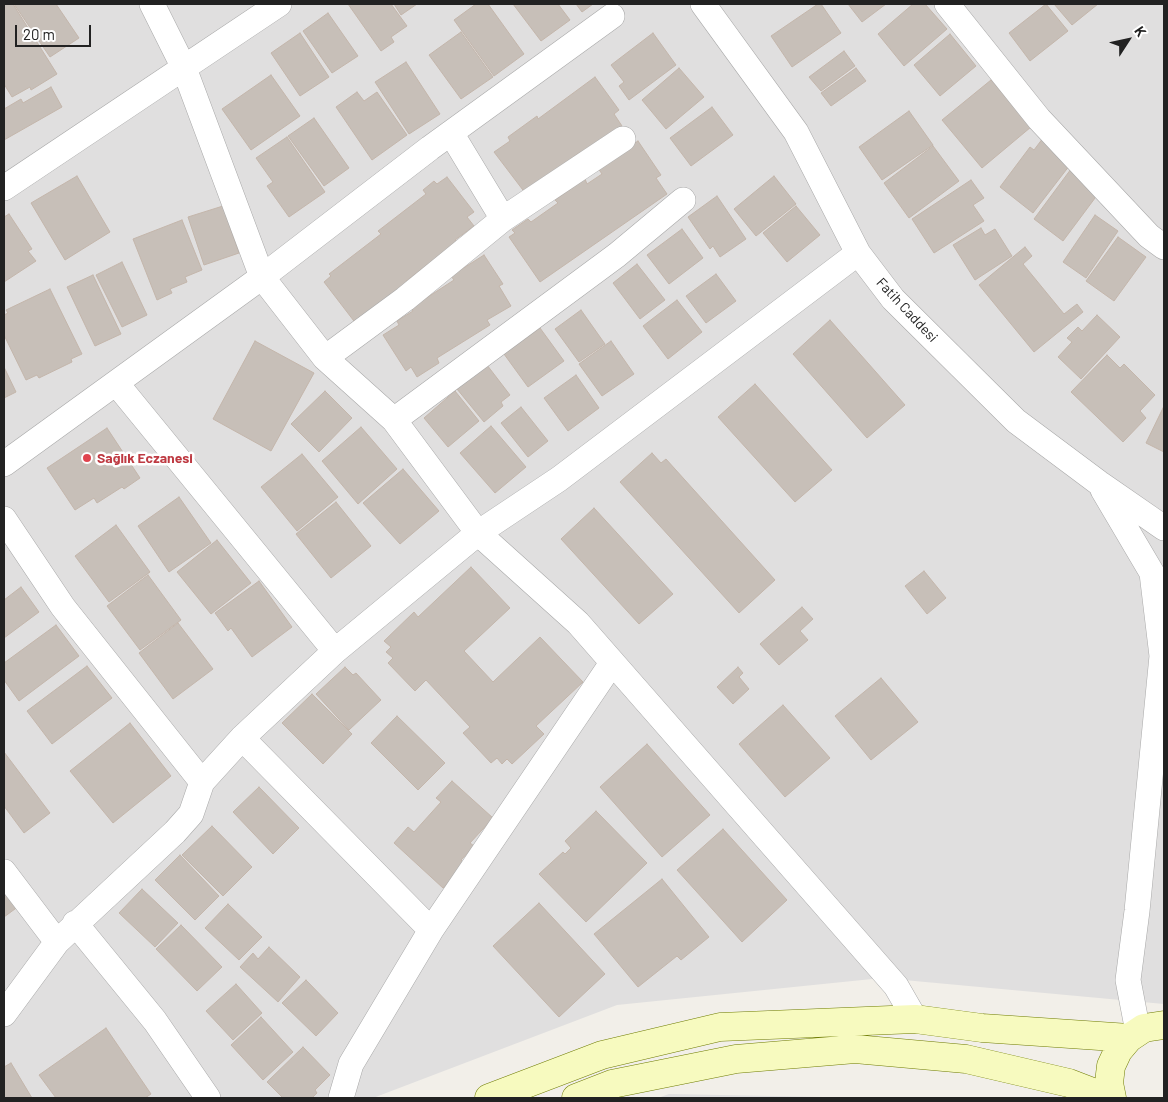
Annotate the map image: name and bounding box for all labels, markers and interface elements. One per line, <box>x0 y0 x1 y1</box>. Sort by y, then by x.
scale bar <box>18 15 94 47</box>
north arrow <box>1103 15 1153 65</box>
text: K <box>1131 23 1150 40</box>
text: 20 m <box>23 25 55 43</box>
street label: Fatih Caddesi <box>873 274 941 346</box>
place label: Sağlık Eczanesi <box>97 450 193 466</box>
marker: Sağlık Eczanesi <box>81 452 93 464</box>

